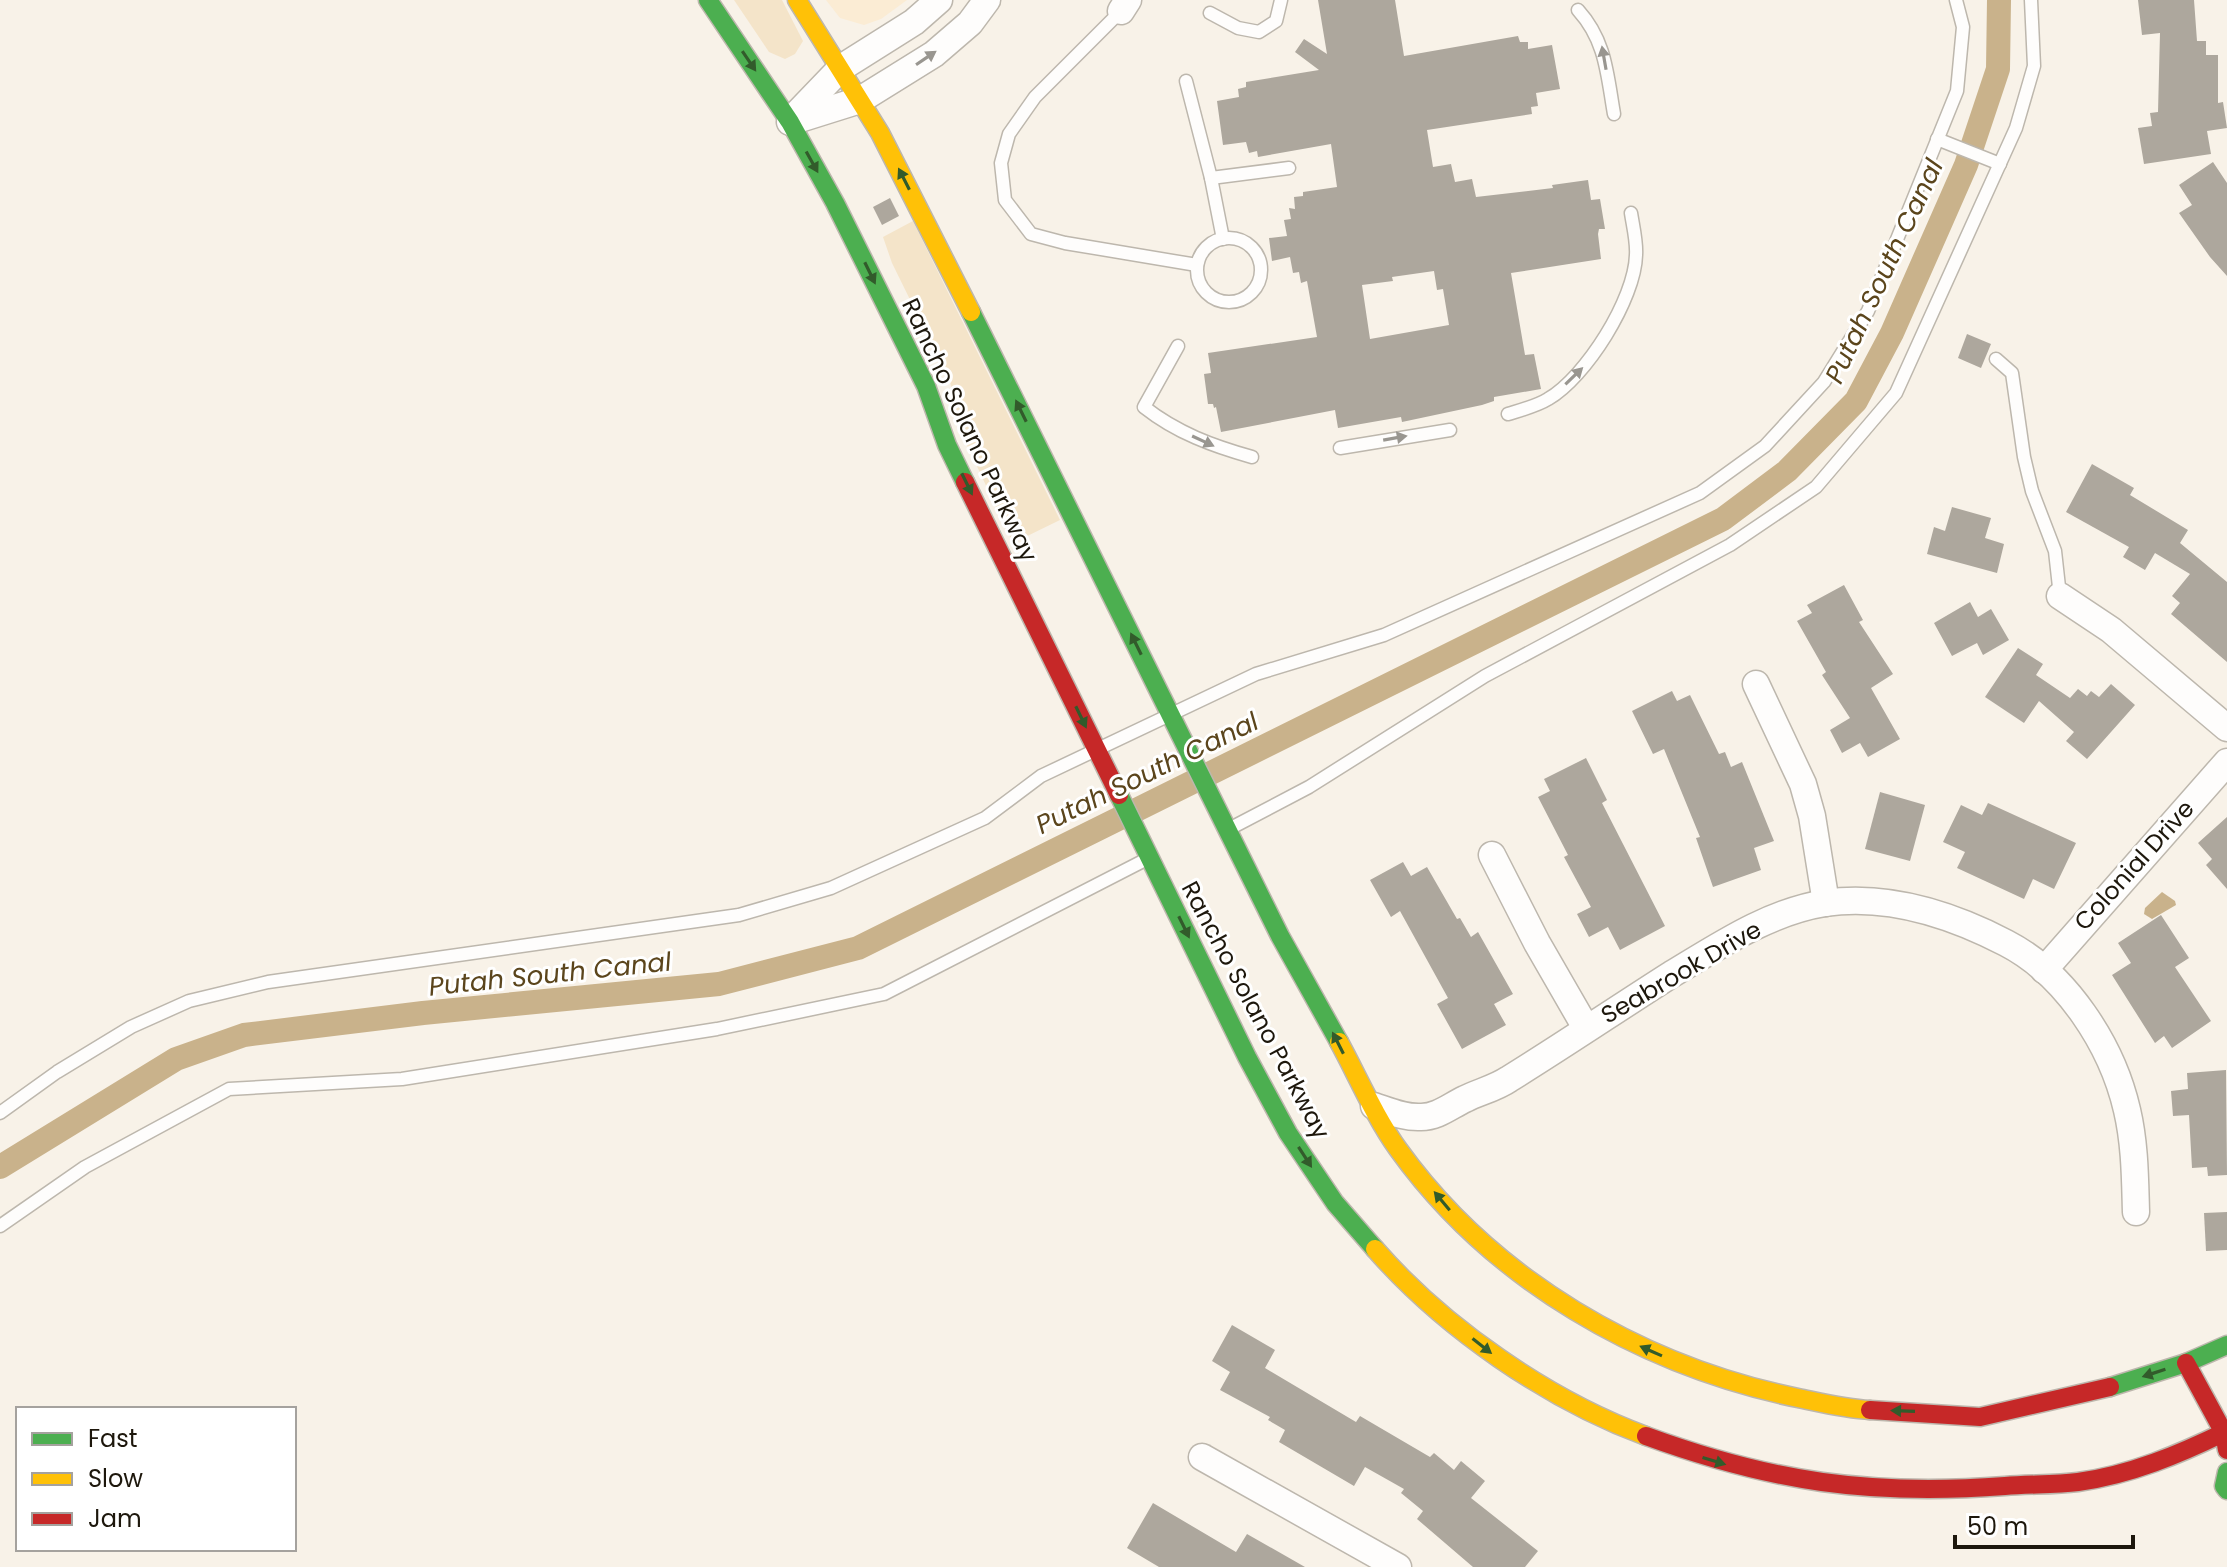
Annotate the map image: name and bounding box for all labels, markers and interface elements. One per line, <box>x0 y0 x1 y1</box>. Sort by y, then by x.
one-way arrow <box>1598 46 1610 71</box>
one-way arrow <box>742 50 757 71</box>
one-way arrow <box>915 52 937 66</box>
one-way arrow <box>806 151 819 174</box>
water label: Putah South Canal <box>1816 152 1952 389</box>
one-way arrow <box>897 168 910 191</box>
one-way arrow <box>863 261 877 284</box>
street label: Rancho Solano Parkway <box>894 293 1046 568</box>
one-way arrow <box>1564 367 1583 385</box>
one-way arrow <box>1014 400 1027 423</box>
one-way arrow <box>1383 432 1408 444</box>
one-way arrow <box>1191 434 1215 448</box>
one-way arrow <box>960 472 973 495</box>
one-way arrow <box>1129 633 1143 656</box>
water label: Putah South Canal <box>1030 703 1265 843</box>
one-way arrow <box>1075 706 1088 729</box>
street label: Colonial Drive <box>2066 793 2202 937</box>
street label: Rancho Solano Parkway <box>1174 875 1338 1145</box>
street label: Seabrook Drive <box>1595 913 1767 1031</box>
one-way arrow <box>1178 916 1191 939</box>
water label: Putah South Canal <box>427 943 674 1005</box>
one-way arrow <box>1332 1031 1345 1054</box>
one-way arrow <box>1297 1147 1312 1168</box>
one-way arrow <box>1434 1191 1451 1211</box>
one-way arrow <box>1472 1337 1492 1353</box>
one-way arrow <box>1640 1344 1663 1358</box>
one-way arrow <box>2142 1368 2166 1380</box>
one-way arrow <box>1890 1404 1915 1417</box>
legend <box>16 1407 296 1551</box>
text: Fast <box>88 1422 138 1455</box>
one-way arrow <box>1702 1455 1726 1468</box>
text: Slow <box>88 1462 143 1495</box>
scale bar <box>1955 1499 2133 1549</box>
text: Jam <box>88 1502 142 1535</box>
text: 50 m <box>1967 1510 2028 1543</box>

